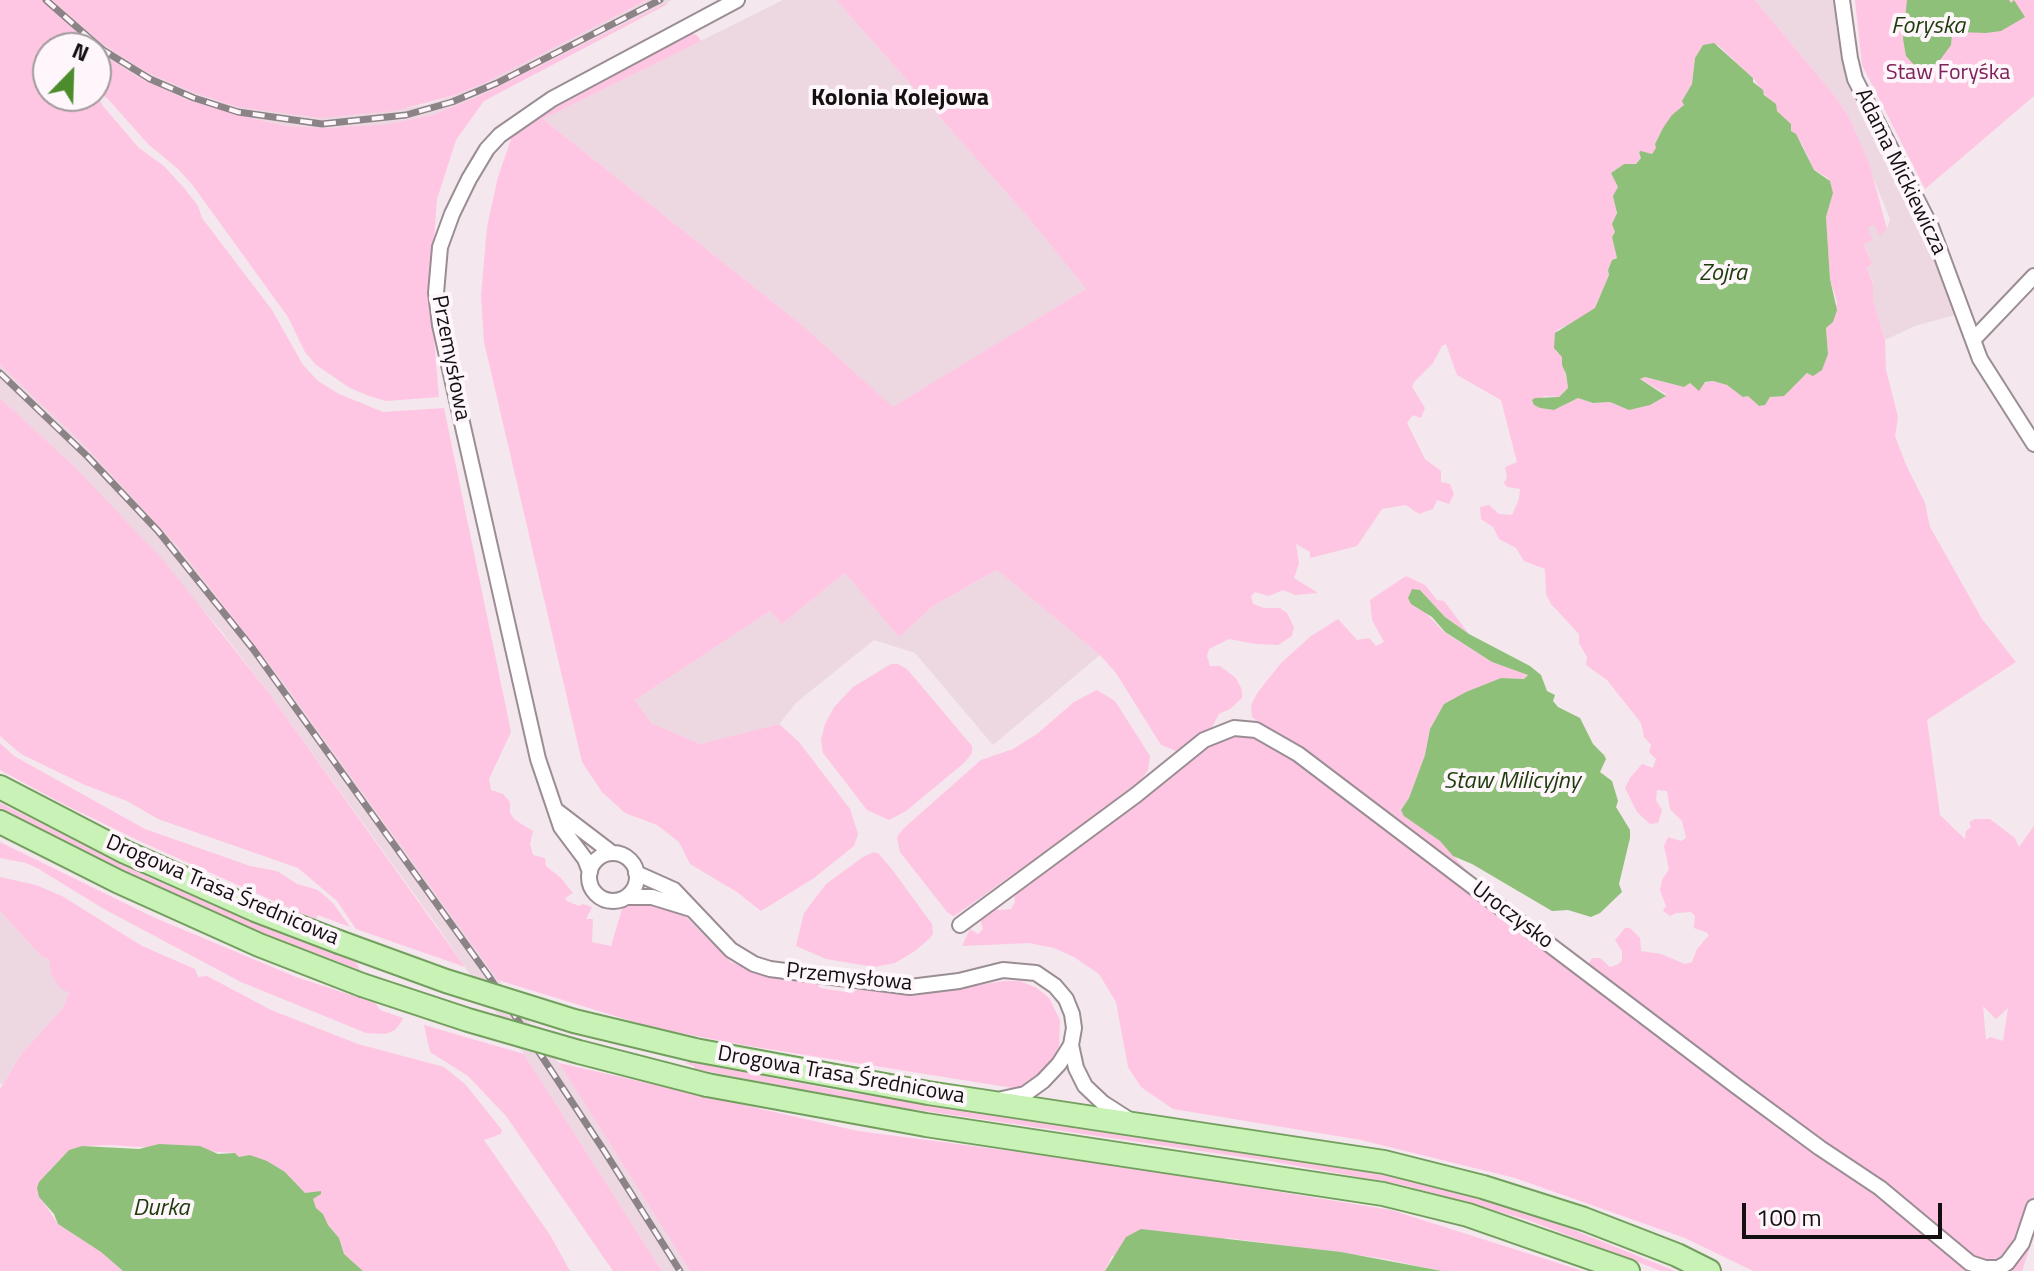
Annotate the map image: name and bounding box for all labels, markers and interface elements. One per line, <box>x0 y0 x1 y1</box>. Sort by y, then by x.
water label: Foryska <box>1891 13 1965 41</box>
north arrow <box>32 32 112 112</box>
text: N <box>67 33 94 70</box>
park label: Staw Foryśka <box>1886 61 2010 87</box>
district label: Kolonia Kolejowa <box>811 85 989 113</box>
street label: Adama Mickiewicza <box>1848 85 1952 259</box>
water label: Zojra <box>1699 260 1747 288</box>
street label: Przemysłowa <box>425 293 475 423</box>
water label: Staw Milicyjny <box>1444 768 1580 796</box>
street label: Drogowa Trasa Średnicowa <box>102 830 342 952</box>
street label: Uroczysko <box>1466 877 1558 955</box>
street label: Przemysłowa <box>785 958 913 998</box>
street label: Drogowa Trasa Średnicowa <box>715 1041 967 1111</box>
scale bar <box>1746 1187 1946 1237</box>
water label: Durka <box>133 1195 189 1223</box>
text: 100 m <box>1756 1199 1822 1235</box>

